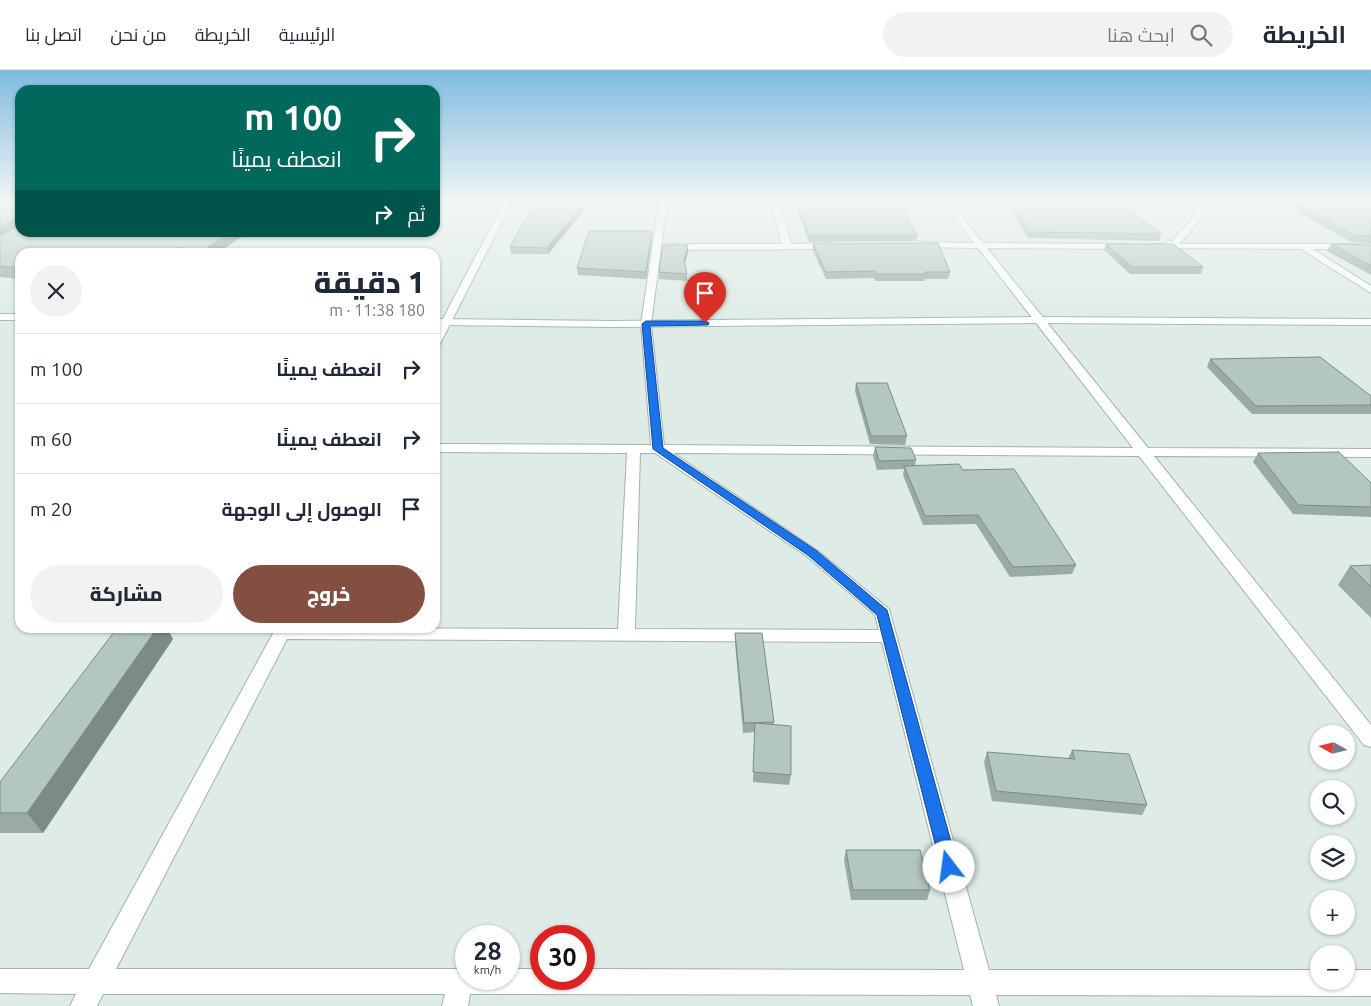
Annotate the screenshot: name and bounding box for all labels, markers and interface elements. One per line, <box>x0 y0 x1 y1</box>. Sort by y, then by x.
search box <box>883 12 1233 57</box>
icon: search <box>1187 21 1215 49</box>
text: الخريطة <box>1263 21 1346 48</box>
text: اتصل بنا <box>25 24 82 44</box>
text: من نحن <box>110 24 167 44</box>
text: الخريطة <box>195 24 251 44</box>
text: الرئيسية <box>279 24 335 44</box>
text: ابحث هنا <box>1107 24 1175 46</box>
text: 100 m <box>244 97 342 137</box>
icon: right <box>360 105 425 170</box>
text: انعطف يمينًا <box>231 146 342 171</box>
icon: right <box>369 200 397 228</box>
text: ثم <box>407 203 425 225</box>
button: close <box>30 265 82 317</box>
text: 1 دقيقة <box>314 265 425 299</box>
pin <box>684 272 726 323</box>
icon: arrive <box>691 279 719 307</box>
text: 180 m · 11:38 <box>329 301 425 319</box>
icon: right <box>397 355 425 383</box>
text: 100 m <box>30 358 83 380</box>
text: انعطف يمينًا <box>276 358 382 380</box>
icon: right <box>397 425 425 453</box>
text: 60 m <box>30 428 72 450</box>
text: انعطف يمينًا <box>276 428 382 450</box>
icon: arrive <box>397 495 425 523</box>
text: 20 m <box>30 498 72 520</box>
text: الوصول إلى الوجهة <box>222 498 382 520</box>
button: مشاركة <box>30 565 223 623</box>
button: خروج <box>233 565 425 623</box>
north arrow <box>1310 725 1355 770</box>
map controls <box>1310 725 1355 990</box>
button: search <box>1310 780 1355 825</box>
button: layers <box>1310 835 1355 880</box>
position arrow <box>922 840 974 892</box>
button: + <box>1310 890 1355 935</box>
speed limit sign: 30 <box>530 925 595 990</box>
text: 28 <box>473 937 502 965</box>
button: − <box>1310 945 1355 990</box>
text: km/h <box>474 963 501 976</box>

